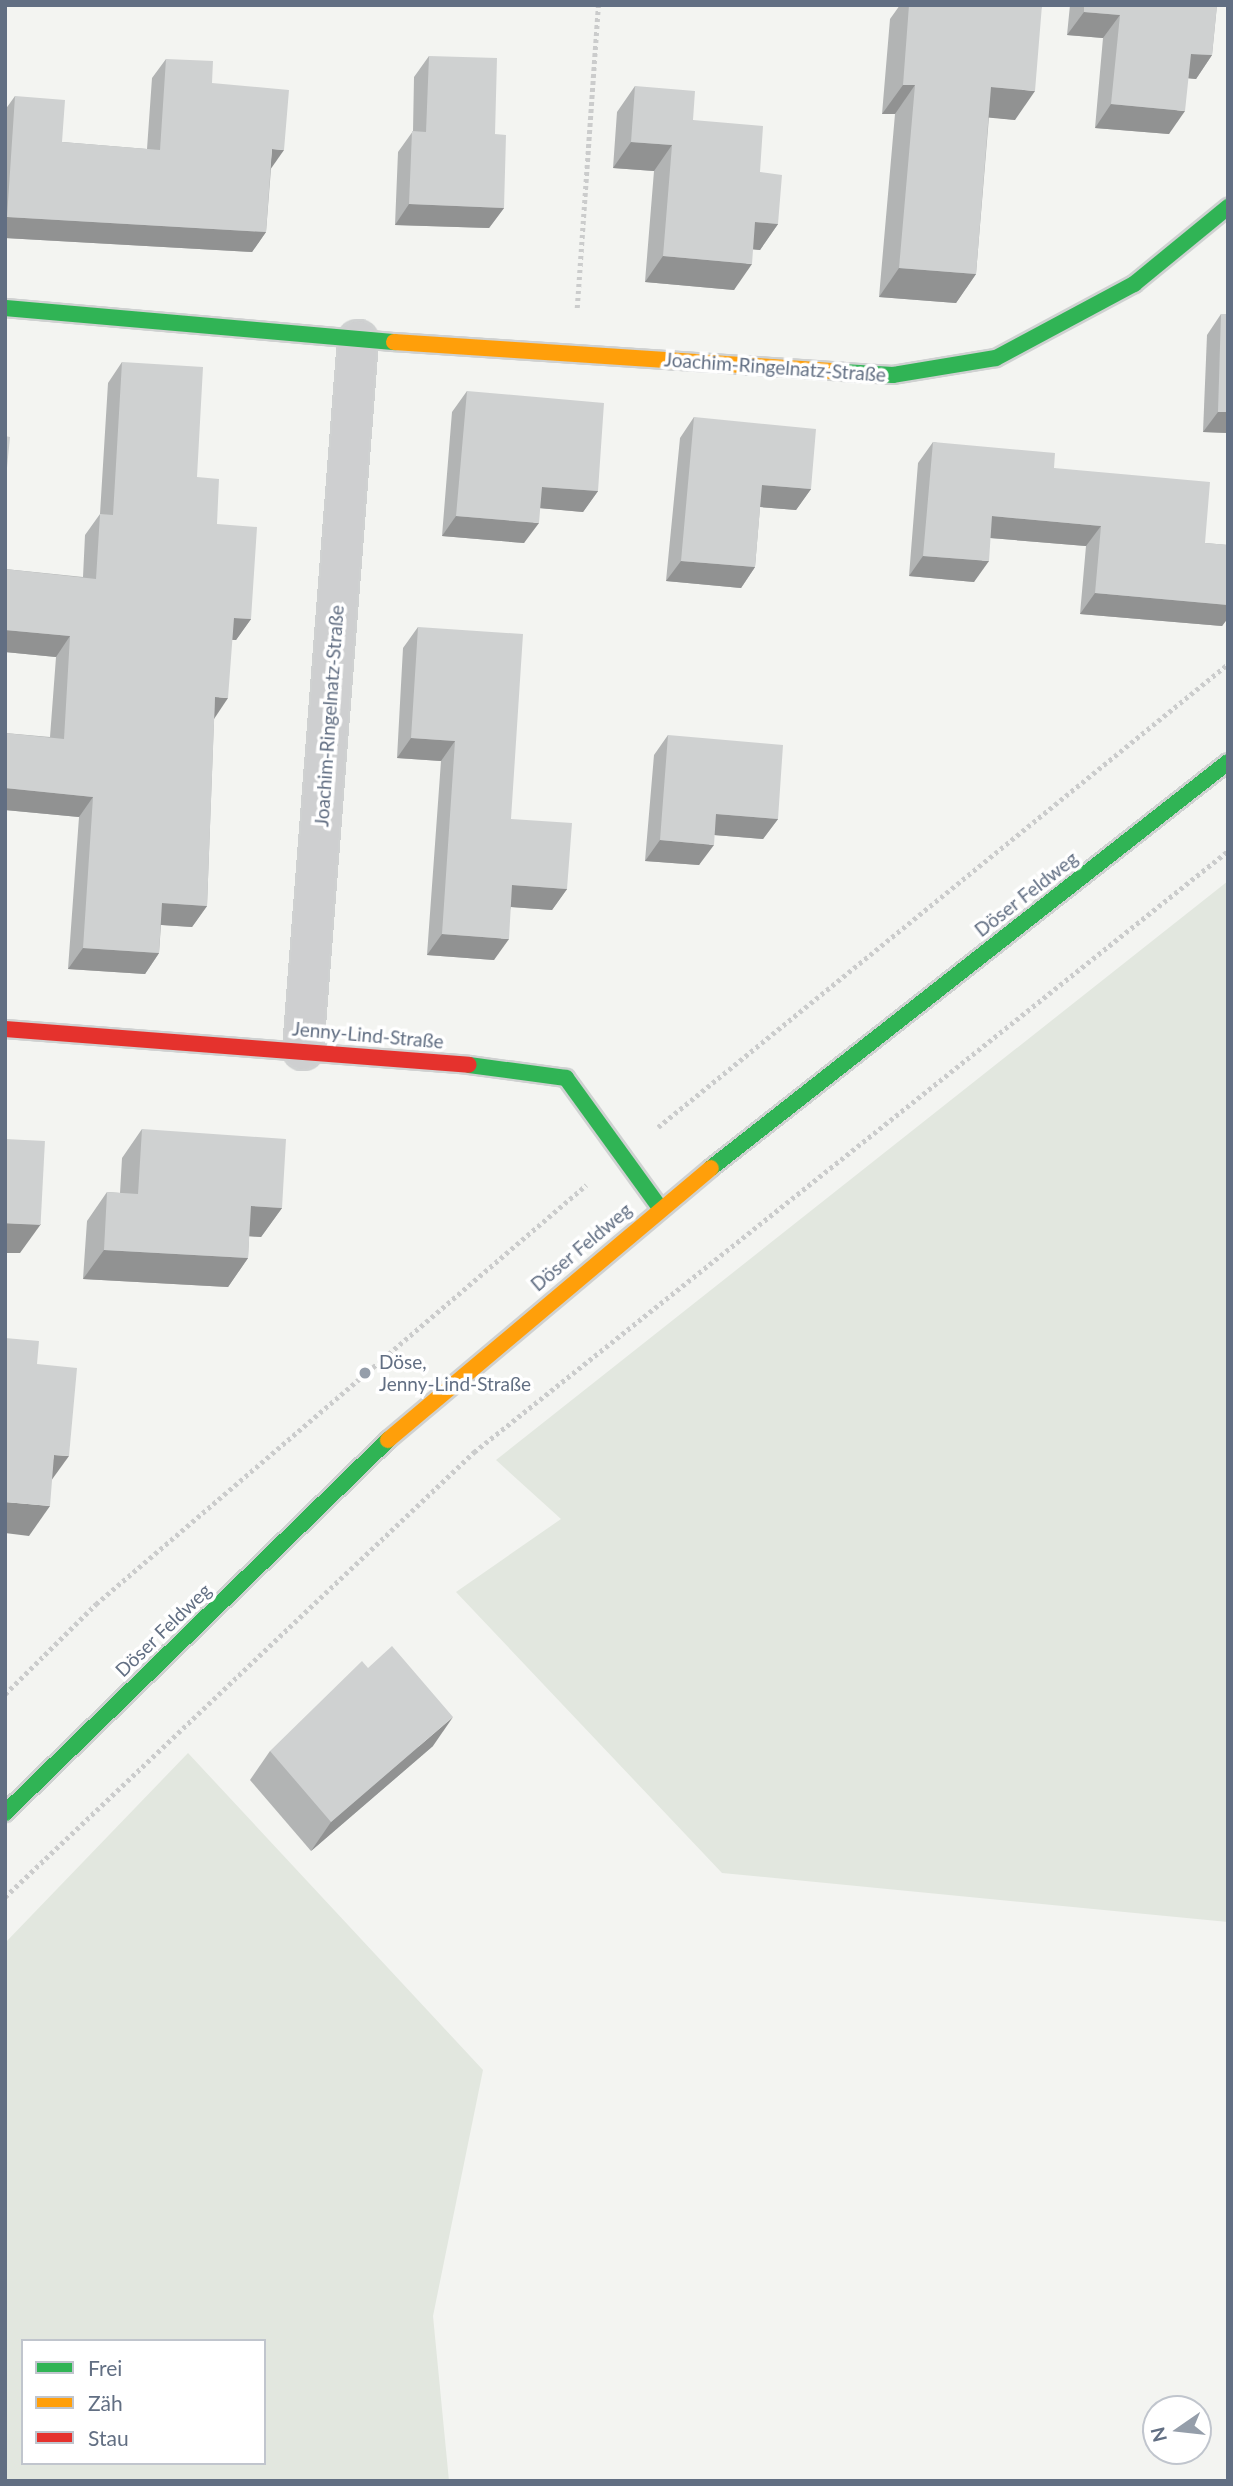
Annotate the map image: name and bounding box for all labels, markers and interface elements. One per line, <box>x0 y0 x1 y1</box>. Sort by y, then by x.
street label: Joachim-Ringelnatz-Straße <box>663 348 887 386</box>
street label: Joachim-Ringelnatz-Straße <box>310 604 348 828</box>
street label: Döser Feldweg <box>970 847 1082 941</box>
street label: Jenny-Lind-Straße <box>291 1017 445 1053</box>
street label: Döser Feldweg <box>526 1198 636 1296</box>
place label: Döse, Jenny-Lind-Straße <box>379 1351 531 1395</box>
marker: Döse, Jenny-Lind-Straße <box>357 1365 373 1381</box>
street label: Döser Feldweg <box>110 1578 216 1682</box>
legend <box>21 2339 266 2465</box>
text: Frei <box>88 2355 122 2380</box>
text: Zäh <box>88 2390 123 2415</box>
north arrow <box>1142 2395 1212 2465</box>
text: Stau <box>88 2425 129 2450</box>
text: N <box>1145 2425 1171 2445</box>

